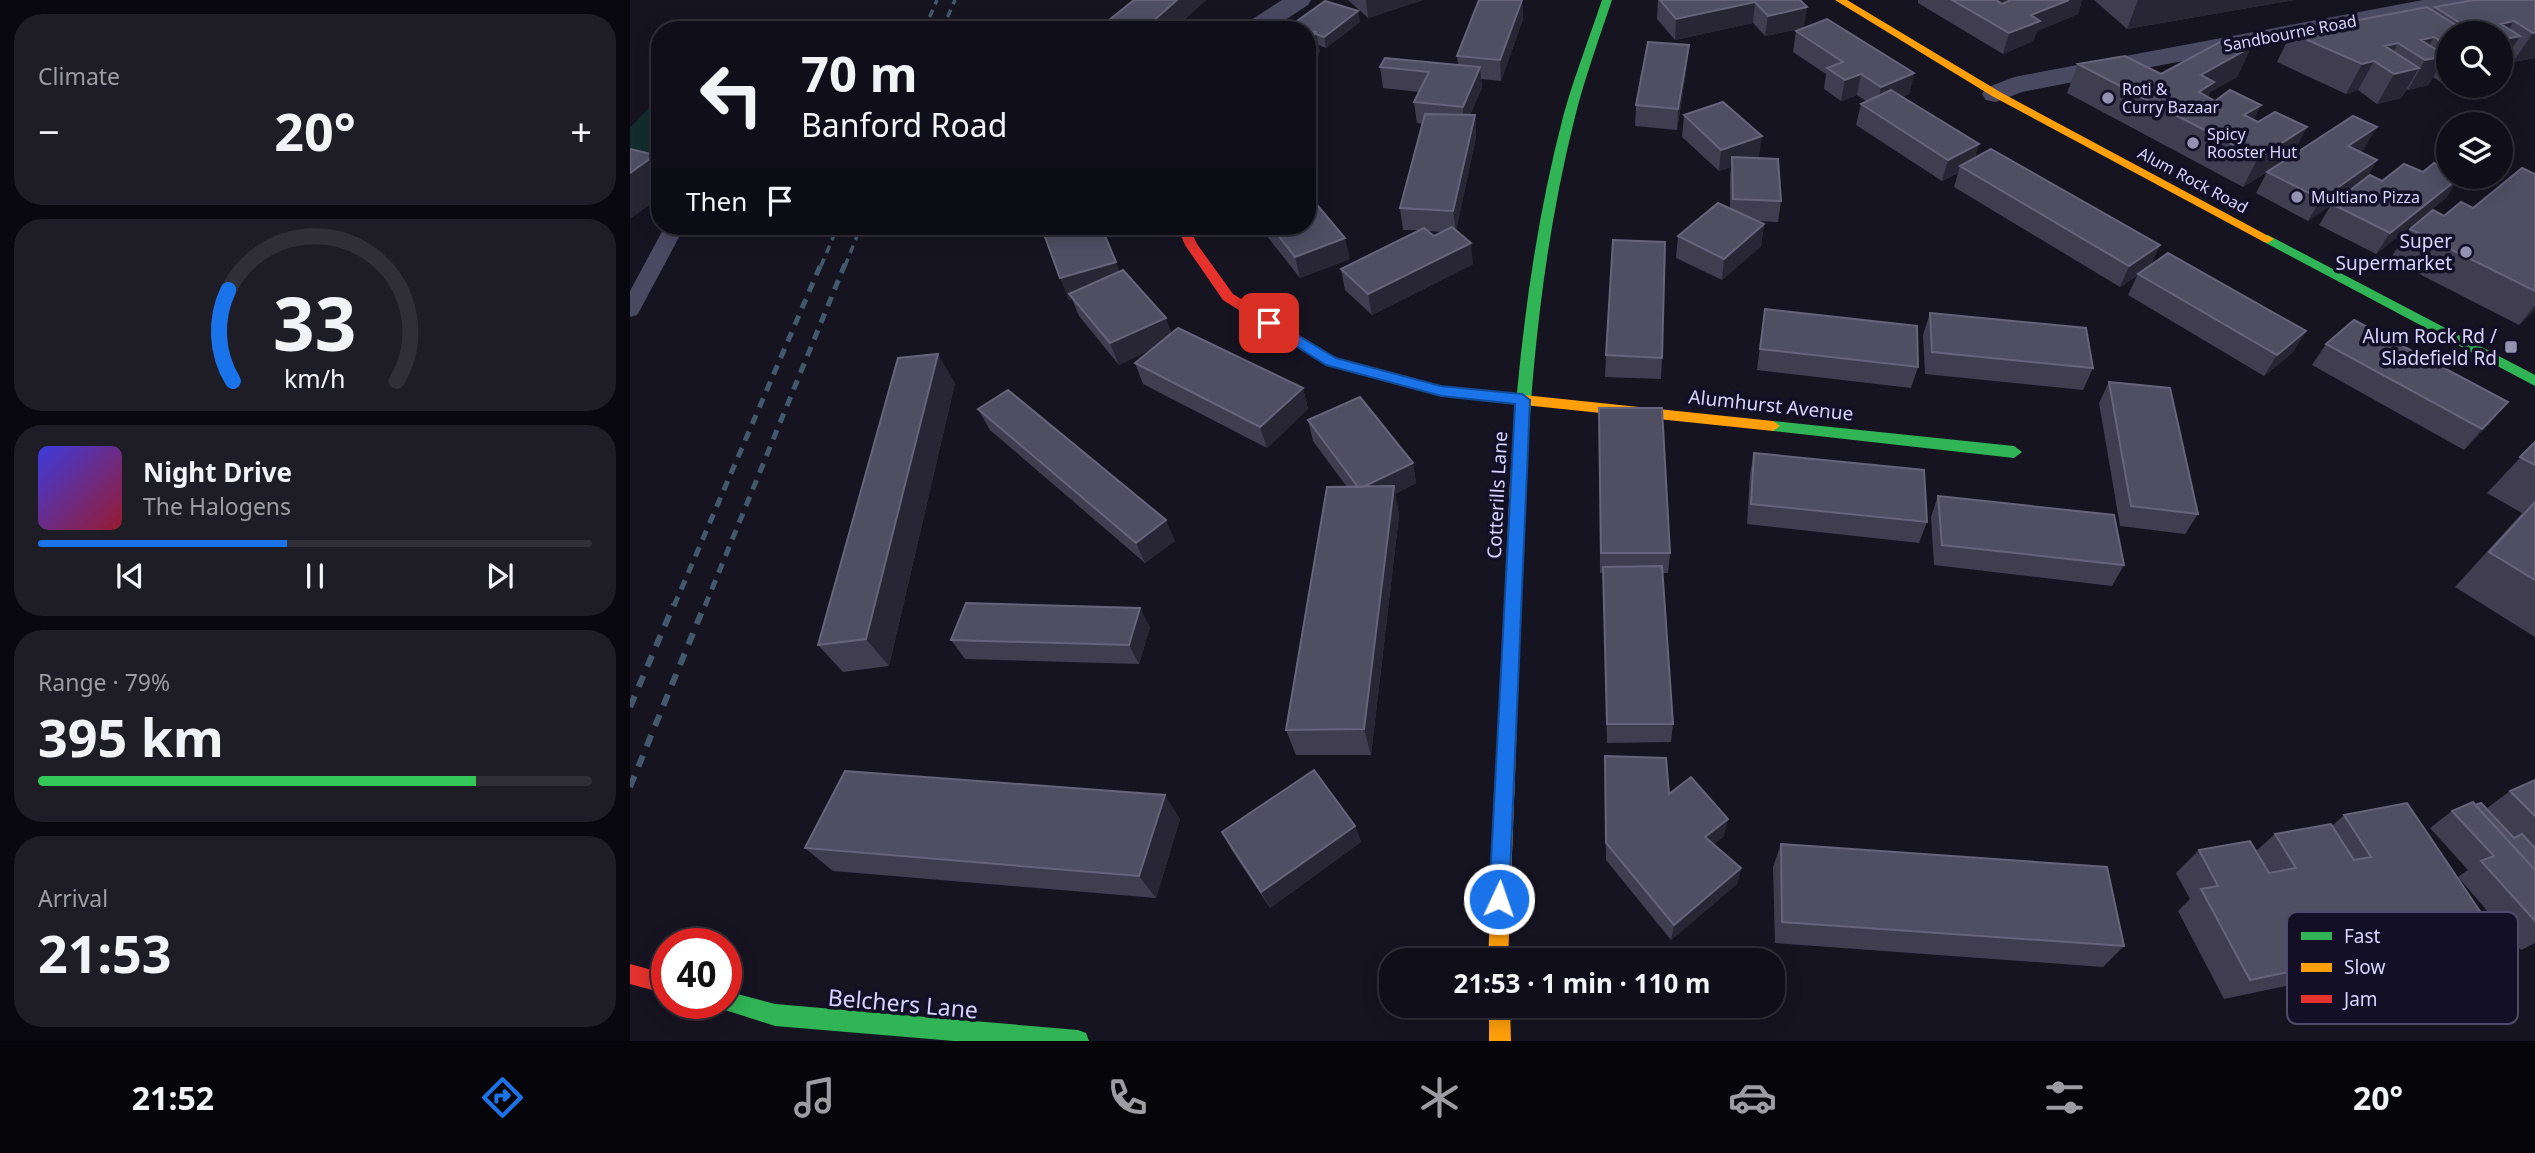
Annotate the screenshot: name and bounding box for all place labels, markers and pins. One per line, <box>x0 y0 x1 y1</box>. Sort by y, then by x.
place label: Roti & Curry Bazaar <box>2122 78 2219 118</box>
marker: Roti & Curry Bazaar <box>2100 90 2116 106</box>
place label: Spicy Rooster Hut <box>2207 123 2297 163</box>
marker: Spicy Rooster Hut <box>2185 135 2201 151</box>
place label: Multiano Pizza <box>2311 186 2420 208</box>
marker: Multiano Pizza <box>2289 189 2305 205</box>
place label: Super Supermarket <box>2336 228 2452 276</box>
marker: Super Supermarket <box>2458 244 2474 260</box>
pin <box>1239 293 1299 353</box>
place label: Alum Rock Rd / Sladefield Rd <box>2362 323 2497 371</box>
marker: Alum Rock Rd / Sladefield Rd <box>2503 339 2519 355</box>

